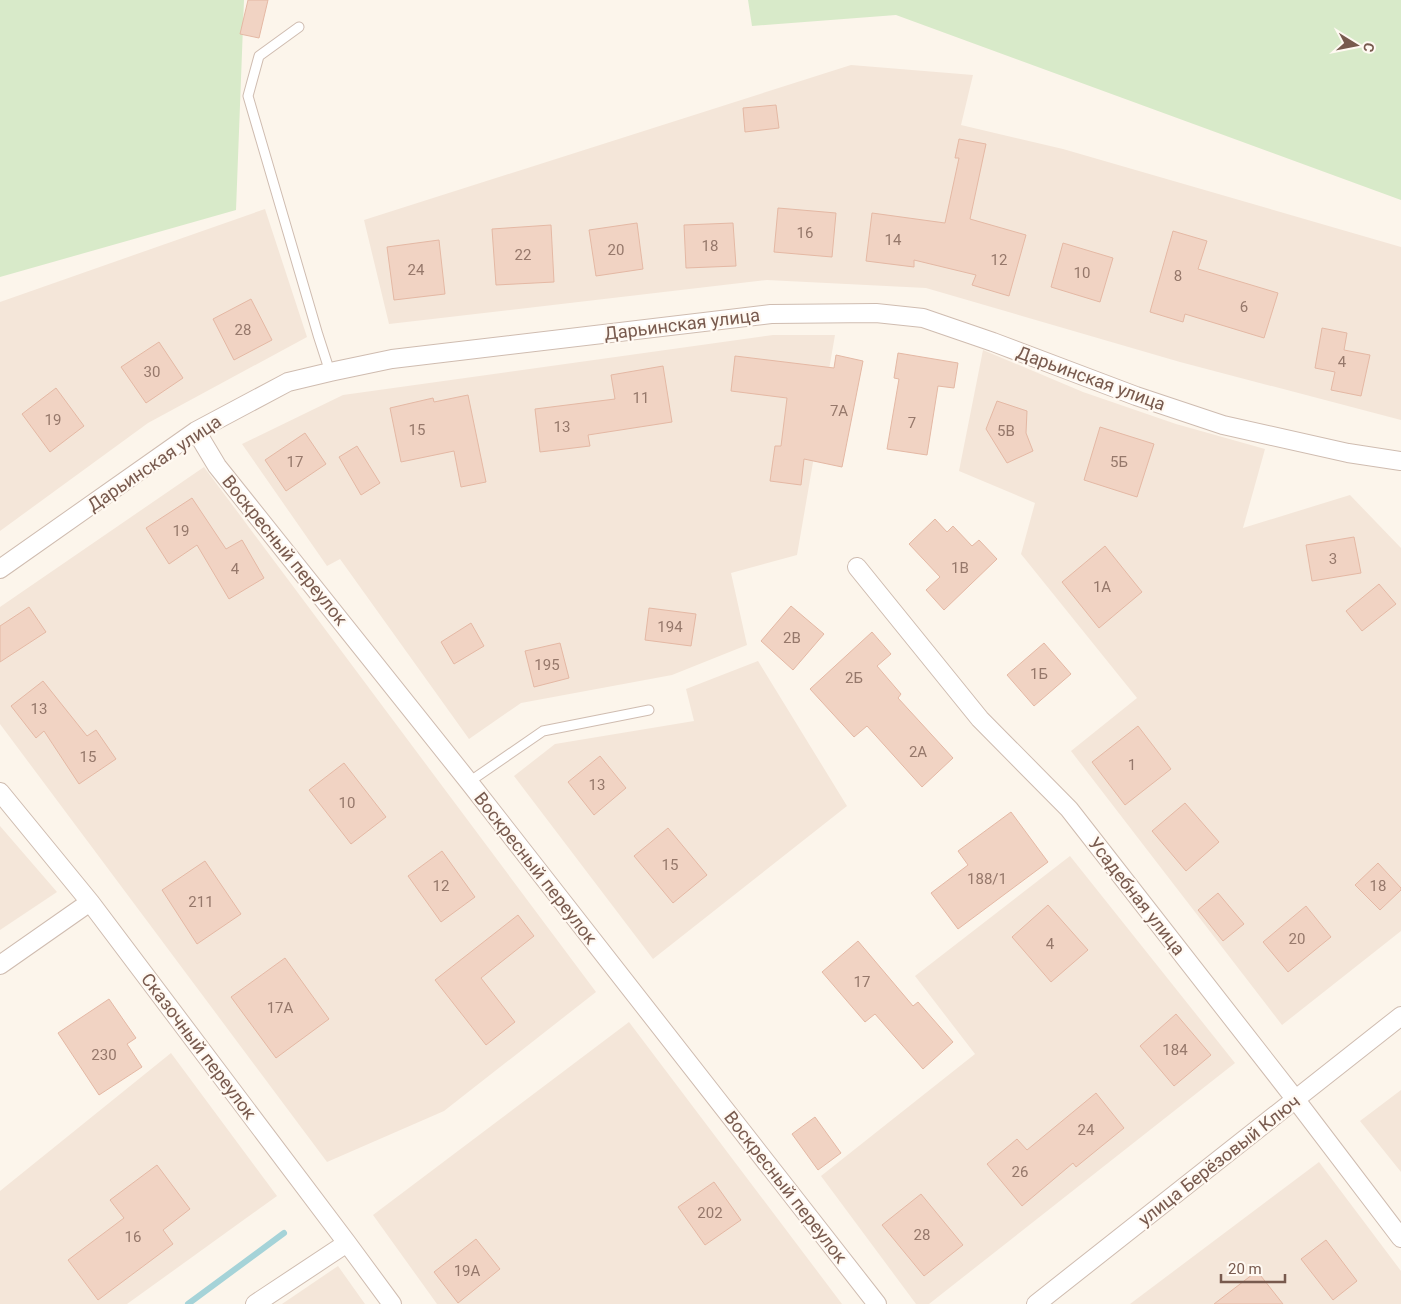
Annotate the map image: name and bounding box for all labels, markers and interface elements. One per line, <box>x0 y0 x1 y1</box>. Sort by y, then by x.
north arrow <box>1331 20 1381 70</box>
text: С <box>1360 41 1377 53</box>
house number: 16 <box>797 224 813 242</box>
house number: 14 <box>885 231 902 249</box>
house number: 18 <box>702 237 718 255</box>
house number: 20 <box>608 241 624 259</box>
house number: 22 <box>515 246 531 264</box>
house number: 12 <box>991 251 1007 269</box>
house number: 24 <box>408 261 425 279</box>
house number: 10 <box>1074 264 1090 282</box>
house number: 8 <box>1174 267 1182 285</box>
house number: 6 <box>1240 298 1248 316</box>
street label: Дарьинская улица <box>603 304 761 344</box>
house number: 28 <box>235 321 251 339</box>
street label: Дарьинская улица <box>1014 341 1168 415</box>
house number: 4 <box>1338 353 1347 371</box>
house number: 30 <box>144 363 160 381</box>
house number: 11 <box>633 389 649 407</box>
house number: 7А <box>830 402 848 420</box>
street label: Дарьинская улица <box>83 410 225 516</box>
house number: 19 <box>45 411 61 429</box>
house number: 7 <box>908 414 916 432</box>
house number: 13 <box>554 418 570 436</box>
house number: 15 <box>409 421 425 439</box>
house number: 5В <box>997 422 1015 440</box>
house number: 17 <box>287 453 303 471</box>
house number: 5Б <box>1110 453 1128 471</box>
street label: Воскресный переулок <box>218 471 352 629</box>
house number: 19 <box>173 522 189 540</box>
house number: 3 <box>1329 550 1337 568</box>
house number: 1В <box>951 559 969 577</box>
house number: 4 <box>231 560 240 578</box>
house number: 1А <box>1093 578 1111 596</box>
house number: 194 <box>657 618 683 636</box>
house number: 2В <box>783 629 801 647</box>
house number: 195 <box>534 656 560 674</box>
house number: 1Б <box>1030 665 1048 683</box>
house number: 2Б <box>845 669 863 687</box>
house number: 13 <box>31 700 47 718</box>
house number: 2А <box>909 743 927 761</box>
house number: 15 <box>80 748 96 766</box>
house number: 1 <box>1128 756 1136 774</box>
house number: 13 <box>589 776 605 794</box>
street label: Воскресный переулок <box>470 788 602 948</box>
house number: 10 <box>339 794 355 812</box>
street label: Усадебная улица <box>1084 833 1190 959</box>
house number: 15 <box>662 856 678 874</box>
house number: 188/1 <box>967 870 1007 888</box>
house number: 12 <box>433 877 449 895</box>
house number: 18 <box>1370 877 1386 895</box>
house number: 211 <box>188 893 214 911</box>
house number: 20 <box>1289 930 1305 948</box>
house number: 4 <box>1046 935 1055 953</box>
street label: Сказочный переулок <box>137 969 261 1123</box>
house number: 17 <box>854 973 870 991</box>
house number: 17А <box>267 999 294 1017</box>
house number: 184 <box>1162 1041 1188 1059</box>
house number: 230 <box>91 1046 117 1064</box>
street label: улица Берёзовый Ключ <box>1134 1090 1304 1230</box>
street label: Воскресный переулок <box>720 1107 852 1267</box>
house number: 24 <box>1078 1121 1095 1139</box>
house number: 26 <box>1012 1163 1028 1181</box>
house number: 202 <box>697 1204 723 1222</box>
house number: 28 <box>914 1226 930 1244</box>
house number: 16 <box>125 1228 141 1246</box>
scale bar <box>1221 1252 1285 1284</box>
text: 20 m <box>1228 1260 1262 1278</box>
house number: 19А <box>454 1262 481 1280</box>

